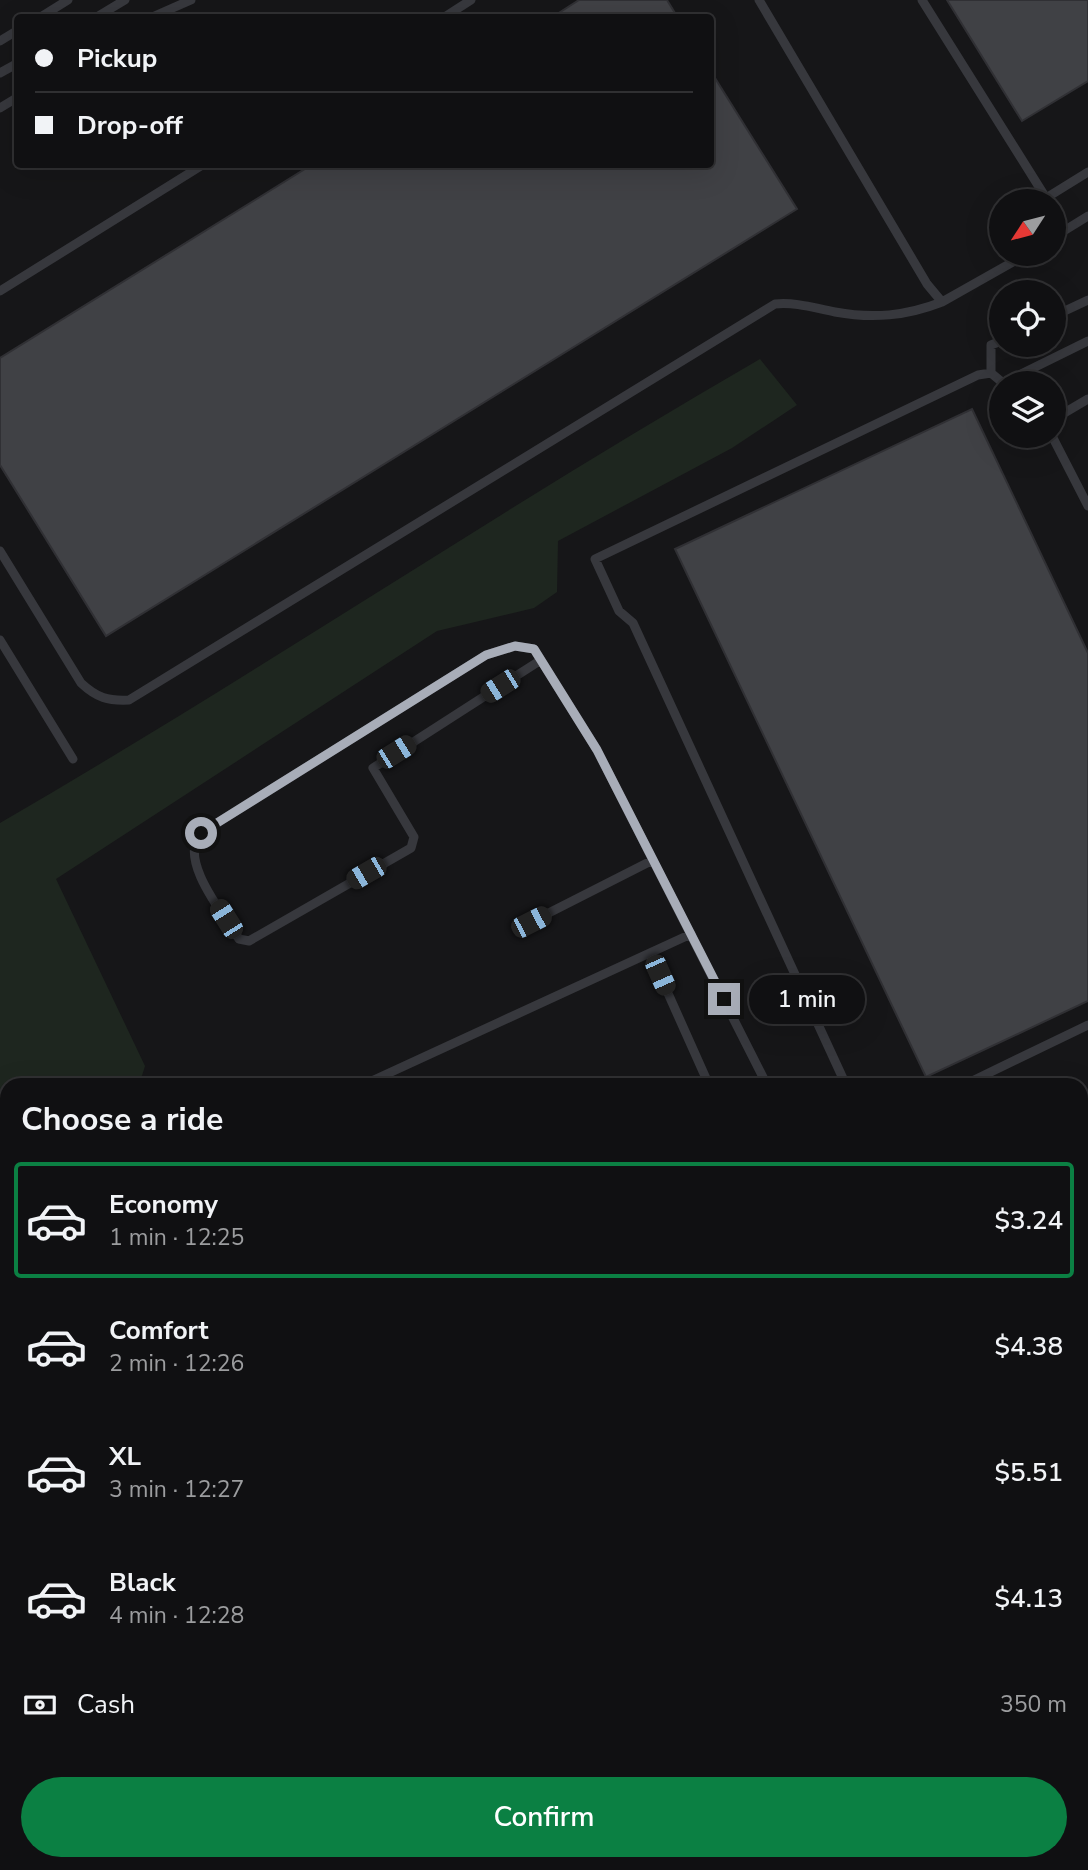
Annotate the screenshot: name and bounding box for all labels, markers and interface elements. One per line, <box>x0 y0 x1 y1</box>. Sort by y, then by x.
text: Pickup <box>77 41 157 76</box>
text: Drop-off <box>77 108 183 143</box>
north arrow <box>989 189 1066 266</box>
map controls <box>989 189 1066 448</box>
button: locate <box>989 280 1066 357</box>
button: layers <box>989 371 1066 448</box>
car <box>477 666 524 706</box>
car <box>373 732 420 772</box>
route start <box>185 817 217 849</box>
car <box>343 853 390 893</box>
car <box>206 896 247 942</box>
car <box>508 903 555 941</box>
car <box>642 952 679 998</box>
callout: 1 min <box>748 974 864 1024</box>
route end <box>708 983 740 1015</box>
text: 1 min <box>778 984 836 1015</box>
text: Choose a ride <box>21 1098 223 1141</box>
text: Economy <box>109 1187 218 1222</box>
icon: car <box>25 1189 88 1252</box>
text: $3.24 <box>994 1203 1063 1238</box>
text: 1 min · 12:25 <box>109 1222 244 1253</box>
text: Comfort <box>109 1313 209 1348</box>
icon: car <box>25 1315 88 1378</box>
text: $4.38 <box>994 1329 1063 1364</box>
text: 2 min · 12:26 <box>109 1348 244 1379</box>
text: XL <box>109 1439 141 1474</box>
icon: car <box>25 1441 88 1504</box>
text: $5.51 <box>994 1455 1063 1490</box>
text: 3 min · 12:27 <box>109 1474 244 1505</box>
text: Black <box>109 1565 176 1600</box>
icon: car <box>25 1567 88 1630</box>
text: $4.13 <box>994 1581 1063 1616</box>
text: 4 min · 12:28 <box>109 1600 244 1631</box>
icon: cash <box>21 1686 59 1724</box>
text: Cash <box>77 1687 135 1722</box>
text: 350 m <box>1000 1689 1067 1720</box>
button: Confirm <box>21 1777 1067 1857</box>

